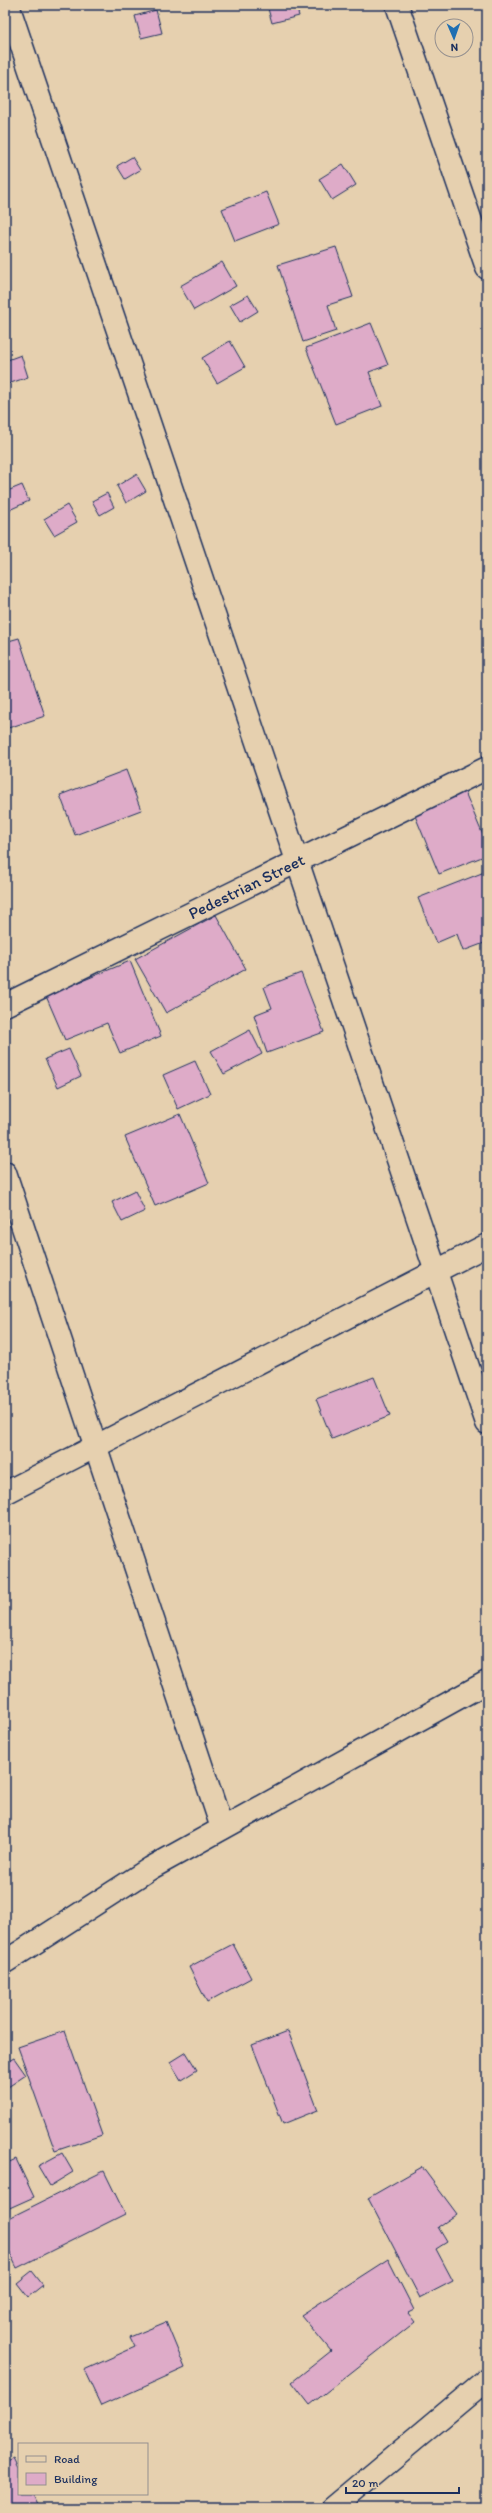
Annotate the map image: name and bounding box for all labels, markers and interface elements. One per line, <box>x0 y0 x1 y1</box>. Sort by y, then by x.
north arrow <box>434 18 474 58</box>
text: N <box>450 41 458 54</box>
street label: Pedestrian Street <box>185 849 308 923</box>
legend <box>18 2443 148 2495</box>
text: Road <box>54 2452 80 2466</box>
scale bar <box>346 2469 459 2495</box>
text: Building <box>54 2472 98 2486</box>
text: 20 m <box>352 2476 379 2490</box>

